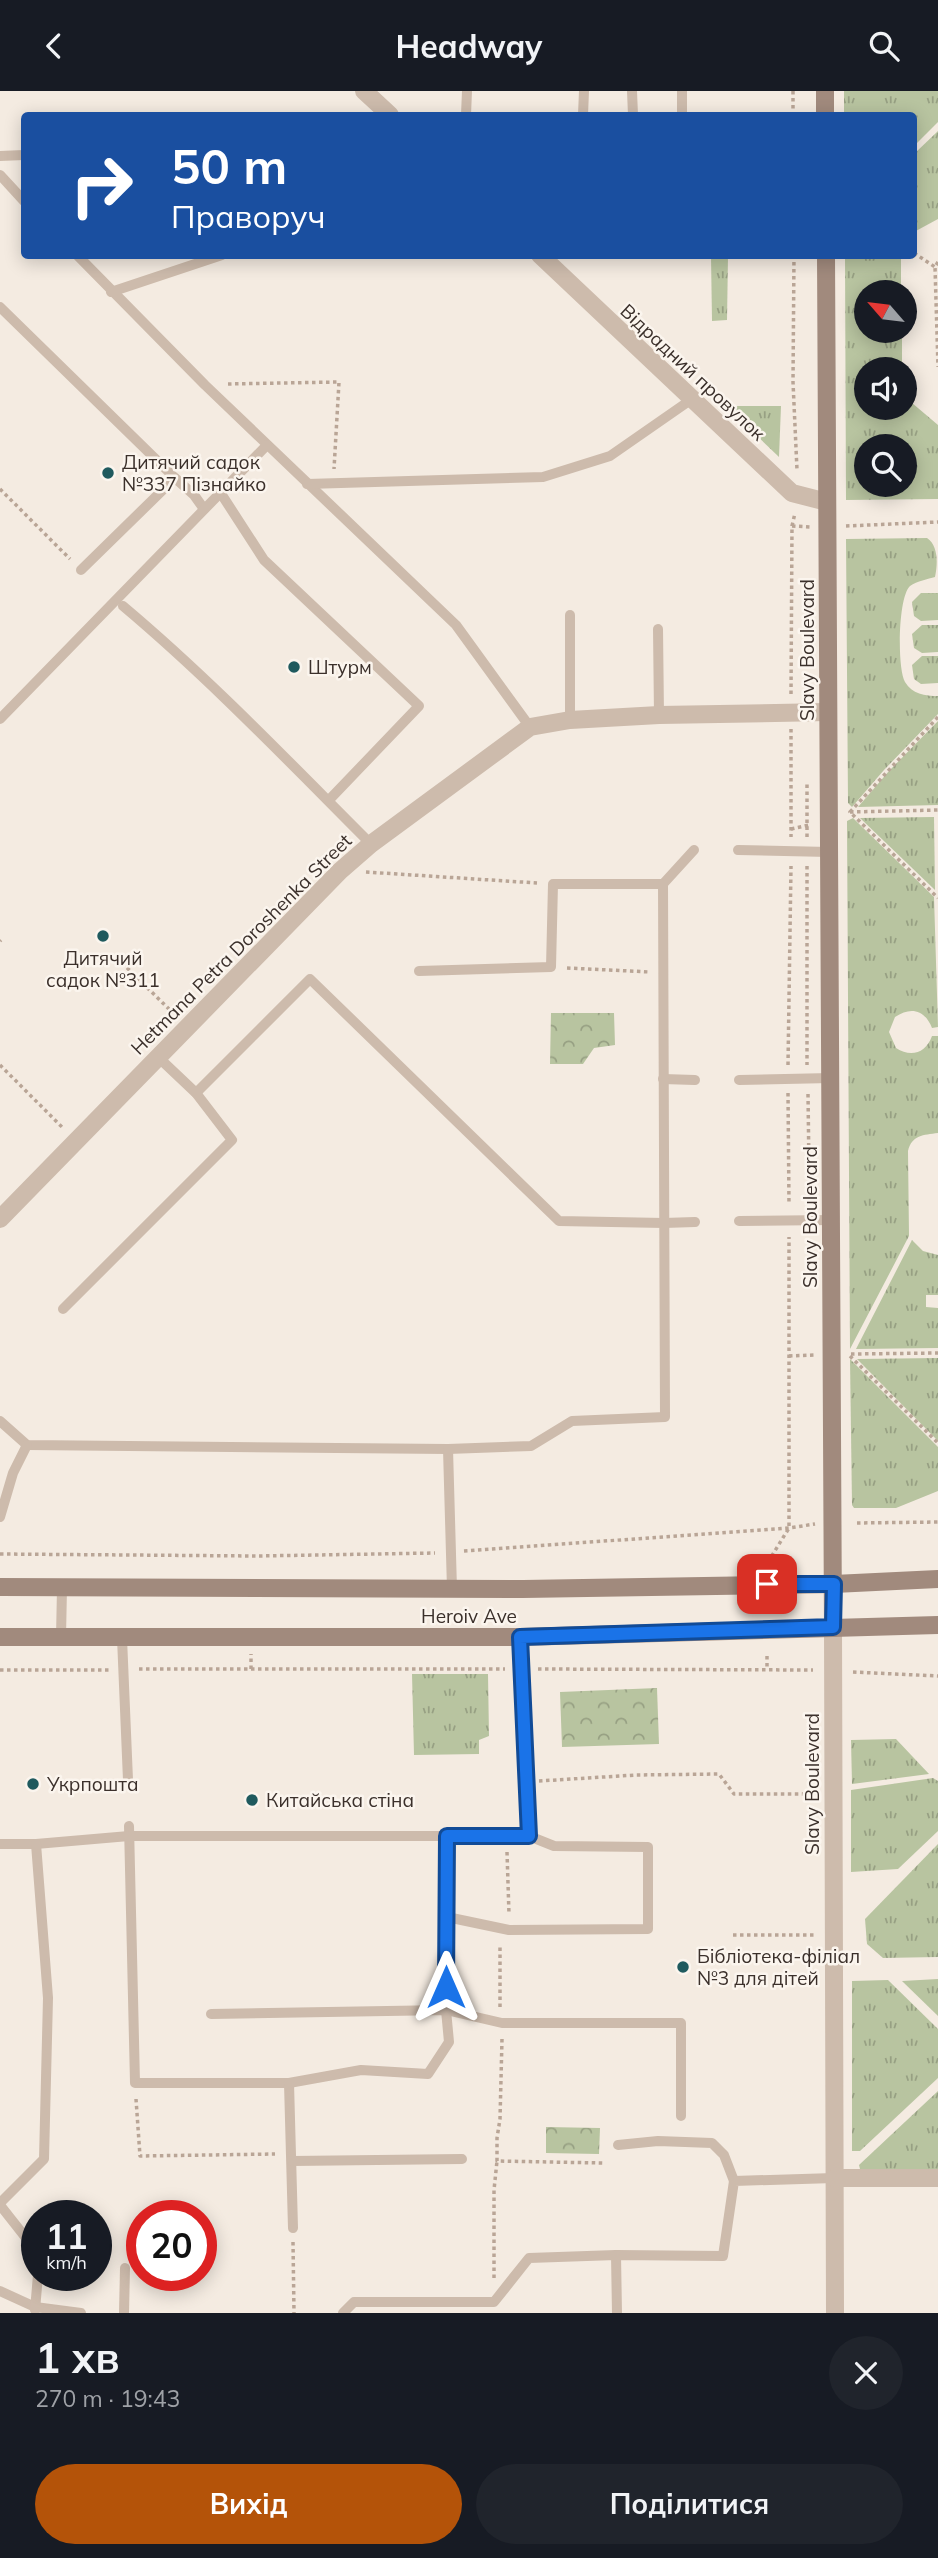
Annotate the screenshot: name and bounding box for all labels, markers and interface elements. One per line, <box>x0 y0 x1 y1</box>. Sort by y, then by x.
text: Headway <box>396 26 542 66</box>
icon: back <box>35 27 73 65</box>
icon: search <box>865 27 903 65</box>
text: 50 m <box>171 135 287 196</box>
icon: right <box>56 140 147 231</box>
text: Праворуч <box>171 196 326 236</box>
north arrow <box>854 280 917 343</box>
map controls <box>854 280 917 497</box>
street label: Відрадний провулок <box>616 299 771 446</box>
button: sound <box>854 357 917 420</box>
button: search <box>854 434 917 497</box>
place label: Дитячий садок №337 Пізнайко <box>122 450 266 496</box>
marker: Дитячий садок №337 Пізнайко <box>100 465 116 481</box>
street label: Slavy Boulevard <box>795 579 819 721</box>
place label: Штурм <box>308 655 372 679</box>
marker: Штурм <box>286 659 302 675</box>
street label: Hetmana Petra Doroshenka Street <box>126 828 357 1059</box>
marker: Дитячий садок №311 <box>95 928 111 944</box>
place label: Дитячий садок №311 <box>46 946 160 992</box>
street label: Slavy Boulevard <box>798 1146 822 1288</box>
pin <box>737 1554 797 1614</box>
icon: arrive <box>748 1565 786 1603</box>
street label: Heroiv Ave <box>421 1604 517 1628</box>
street label: Slavy Boulevard <box>800 1713 824 1855</box>
place label: Укрпошта <box>46 1772 139 1796</box>
marker: Укрпошта <box>25 1776 41 1792</box>
place label: Китайська стіна <box>266 1788 414 1812</box>
marker: Китайська стіна <box>244 1792 260 1808</box>
place label: Бібліотека-філіал №3 для дітей <box>697 1944 860 1990</box>
position arrow <box>409 1950 483 2024</box>
marker: Бібліотека-філіал №3 для дітей <box>675 1959 691 1975</box>
speed limit sign: 20 <box>126 2200 217 2291</box>
text: 11 <box>45 2214 88 2258</box>
text: km/h <box>46 2251 87 2274</box>
text: 1 хв <box>35 2331 120 2384</box>
button: close <box>829 2336 903 2410</box>
text: 270 m · 19:43 <box>35 2384 180 2413</box>
button: Вихід <box>35 2464 462 2544</box>
button: Поділитися <box>476 2464 903 2544</box>

